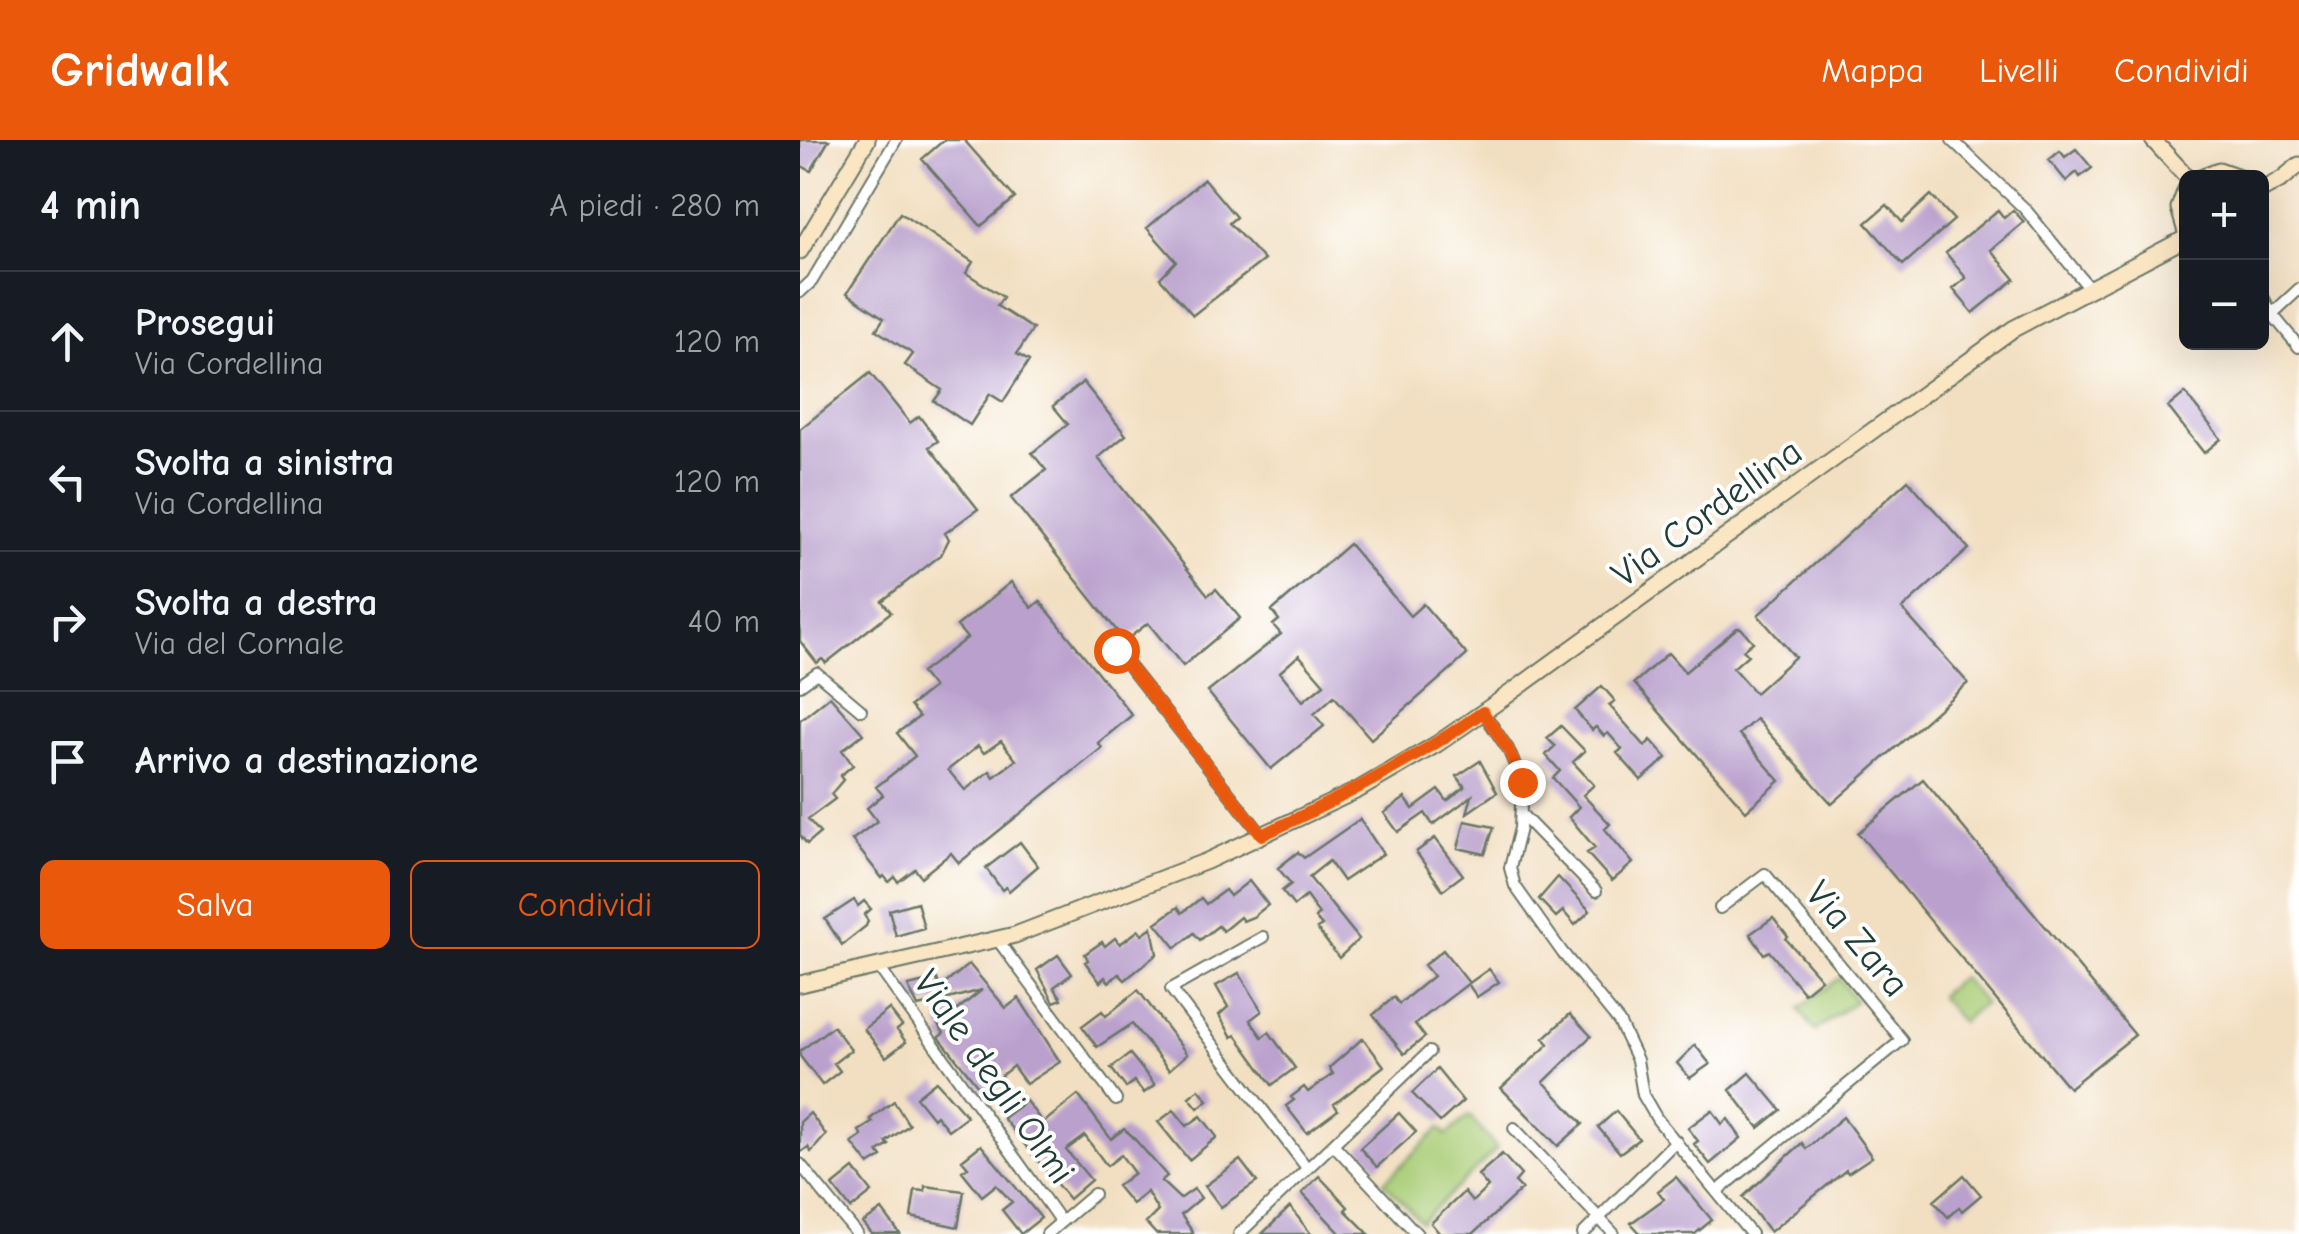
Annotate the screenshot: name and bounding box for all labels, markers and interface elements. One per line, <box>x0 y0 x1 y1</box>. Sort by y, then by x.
text: Gridwalk <box>50 43 229 98</box>
text: Mappa <box>1821 50 1924 91</box>
text: Livelli <box>1979 50 2059 91</box>
text: Condividi <box>2114 50 2249 91</box>
map controls <box>2179 170 2269 350</box>
button: + <box>2179 170 2269 260</box>
text: 4 min <box>40 181 141 230</box>
text: A piedi · 280 m <box>549 187 760 224</box>
button: − <box>2179 260 2269 350</box>
text: Prosegui <box>135 301 275 345</box>
icon: ahead <box>40 314 95 369</box>
text: 120 m <box>674 323 760 360</box>
text: Via Cordellina <box>135 345 323 382</box>
street label: Via Cordellina <box>1604 429 1810 597</box>
text: Svolta a sinistra <box>135 441 394 485</box>
icon: left <box>40 454 95 509</box>
text: 120 m <box>674 463 760 500</box>
text: Via Cordellina <box>135 485 323 522</box>
text: Svolta a destra <box>135 581 378 625</box>
icon: right <box>40 594 95 649</box>
text: 40 m <box>688 603 760 640</box>
text: Via del Cornale <box>135 625 344 662</box>
route start <box>1094 628 1140 674</box>
icon: arrive <box>40 734 95 789</box>
text: Arrivo a destinazione <box>135 739 478 783</box>
route end <box>1500 760 1546 806</box>
button: Salva <box>40 860 390 949</box>
button: Condividi <box>410 860 760 949</box>
street label: Via Zara <box>1796 872 1918 1006</box>
street label: Viale degli Olmi <box>904 962 1084 1192</box>

